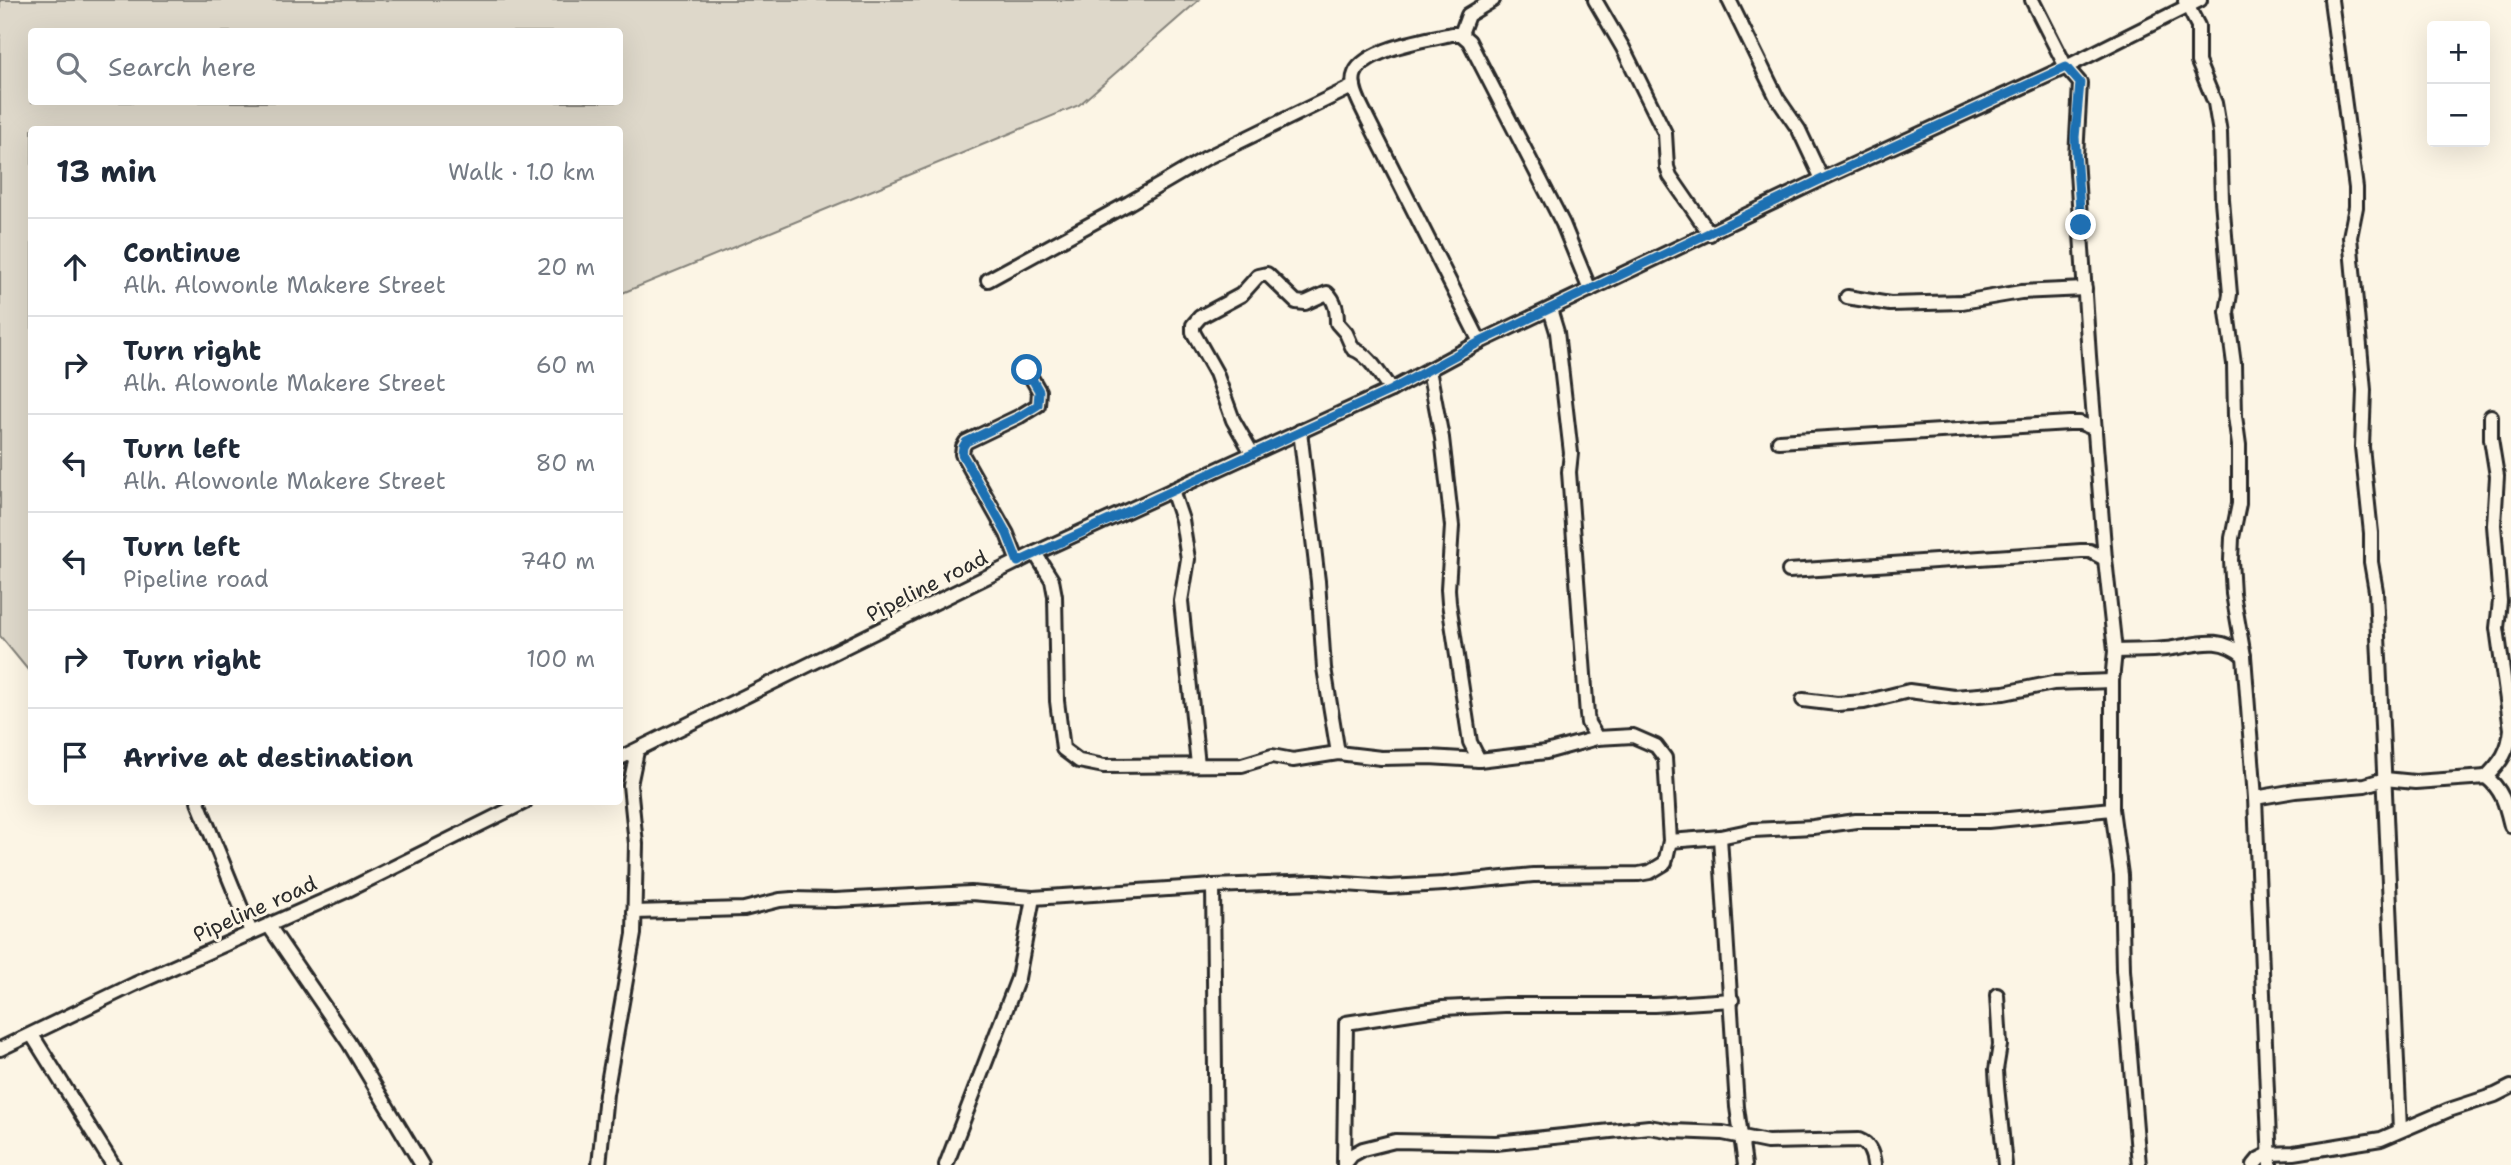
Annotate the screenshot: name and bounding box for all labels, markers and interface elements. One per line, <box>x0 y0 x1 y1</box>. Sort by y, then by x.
map controls <box>2427 21 2490 147</box>
button: + <box>2427 21 2490 84</box>
search box <box>28 28 623 105</box>
icon: search <box>52 48 90 86</box>
text: Search here <box>108 49 257 84</box>
button: − <box>2427 84 2490 147</box>
text: 13 min <box>56 151 156 192</box>
text: Walk · 1.0 km <box>448 157 595 187</box>
route end <box>2065 209 2096 240</box>
text: Continue <box>123 235 241 270</box>
icon: ahead <box>56 248 94 286</box>
text: 20 m <box>536 252 595 282</box>
text: Alh. Alowonle Makere Street <box>123 270 446 300</box>
text: Turn right <box>123 333 261 368</box>
icon: right <box>56 346 94 384</box>
text: 60 m <box>536 350 595 380</box>
route start <box>1011 354 1042 385</box>
text: Alh. Alowonle Makere Street <box>123 368 446 398</box>
text: Turn left <box>123 431 240 466</box>
icon: left <box>56 444 94 482</box>
text: 80 m <box>536 448 595 478</box>
text: Alh. Alowonle Makere Street <box>123 466 446 496</box>
text: Turn left <box>123 529 240 564</box>
icon: left <box>56 542 94 580</box>
street label: Pipeline road <box>861 543 993 629</box>
text: 740 m <box>520 546 595 576</box>
text: Pipeline road <box>123 564 268 594</box>
icon: right <box>56 640 94 678</box>
text: Turn right <box>123 642 261 677</box>
text: 100 m <box>526 644 595 674</box>
icon: arrive <box>56 738 94 776</box>
text: Arrive at destination <box>123 740 413 775</box>
street label: Pipeline road <box>189 869 321 949</box>

